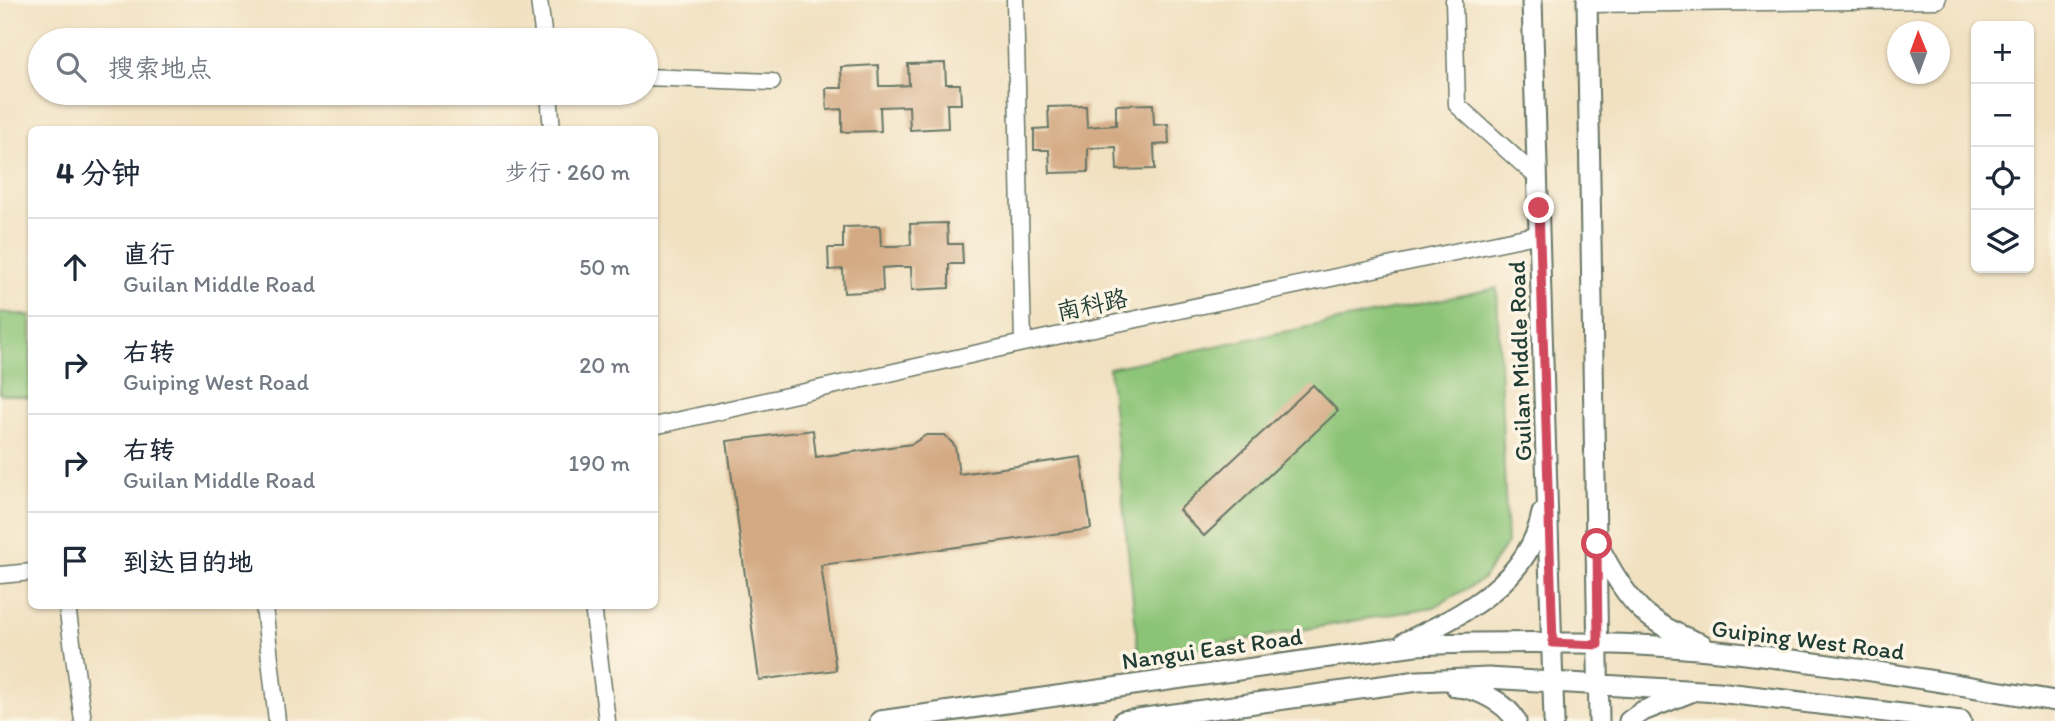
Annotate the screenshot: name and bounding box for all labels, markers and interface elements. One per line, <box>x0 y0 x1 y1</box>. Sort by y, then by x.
north arrow <box>1887 21 1950 84</box>
map controls <box>1971 21 2034 273</box>
button: + <box>1971 21 2034 84</box>
search box <box>28 28 658 105</box>
icon: search <box>52 48 90 86</box>
text: 搜索地点 <box>108 52 212 84</box>
button: − <box>1971 84 2034 147</box>
button: locate <box>1971 147 2034 210</box>
text: 4 分钟 <box>56 154 141 191</box>
text: 步行 · 260 m <box>505 158 630 186</box>
route end <box>1523 192 1554 223</box>
button: layers <box>1971 210 2034 273</box>
text: 直行 <box>123 238 175 270</box>
icon: ahead <box>56 248 94 286</box>
text: 50 m <box>579 253 630 281</box>
street label: Guilan Middle Road <box>1502 260 1537 462</box>
text: Guilan Middle Road <box>123 270 315 298</box>
street label: 南科路 <box>1054 283 1130 326</box>
text: 右转 <box>123 336 175 368</box>
icon: right <box>56 346 94 384</box>
text: 20 m <box>579 351 630 379</box>
text: Guiping West Road <box>123 368 309 396</box>
text: 右转 <box>123 434 175 466</box>
icon: right <box>56 444 94 482</box>
text: 190 m <box>569 449 630 477</box>
text: Guilan Middle Road <box>123 466 315 494</box>
route start <box>1581 528 1612 559</box>
icon: arrive <box>56 542 94 580</box>
text: 到达目的地 <box>123 546 253 578</box>
street label: Guiping West Road <box>1710 613 1906 666</box>
street label: Nangui East Road <box>1120 621 1304 676</box>

